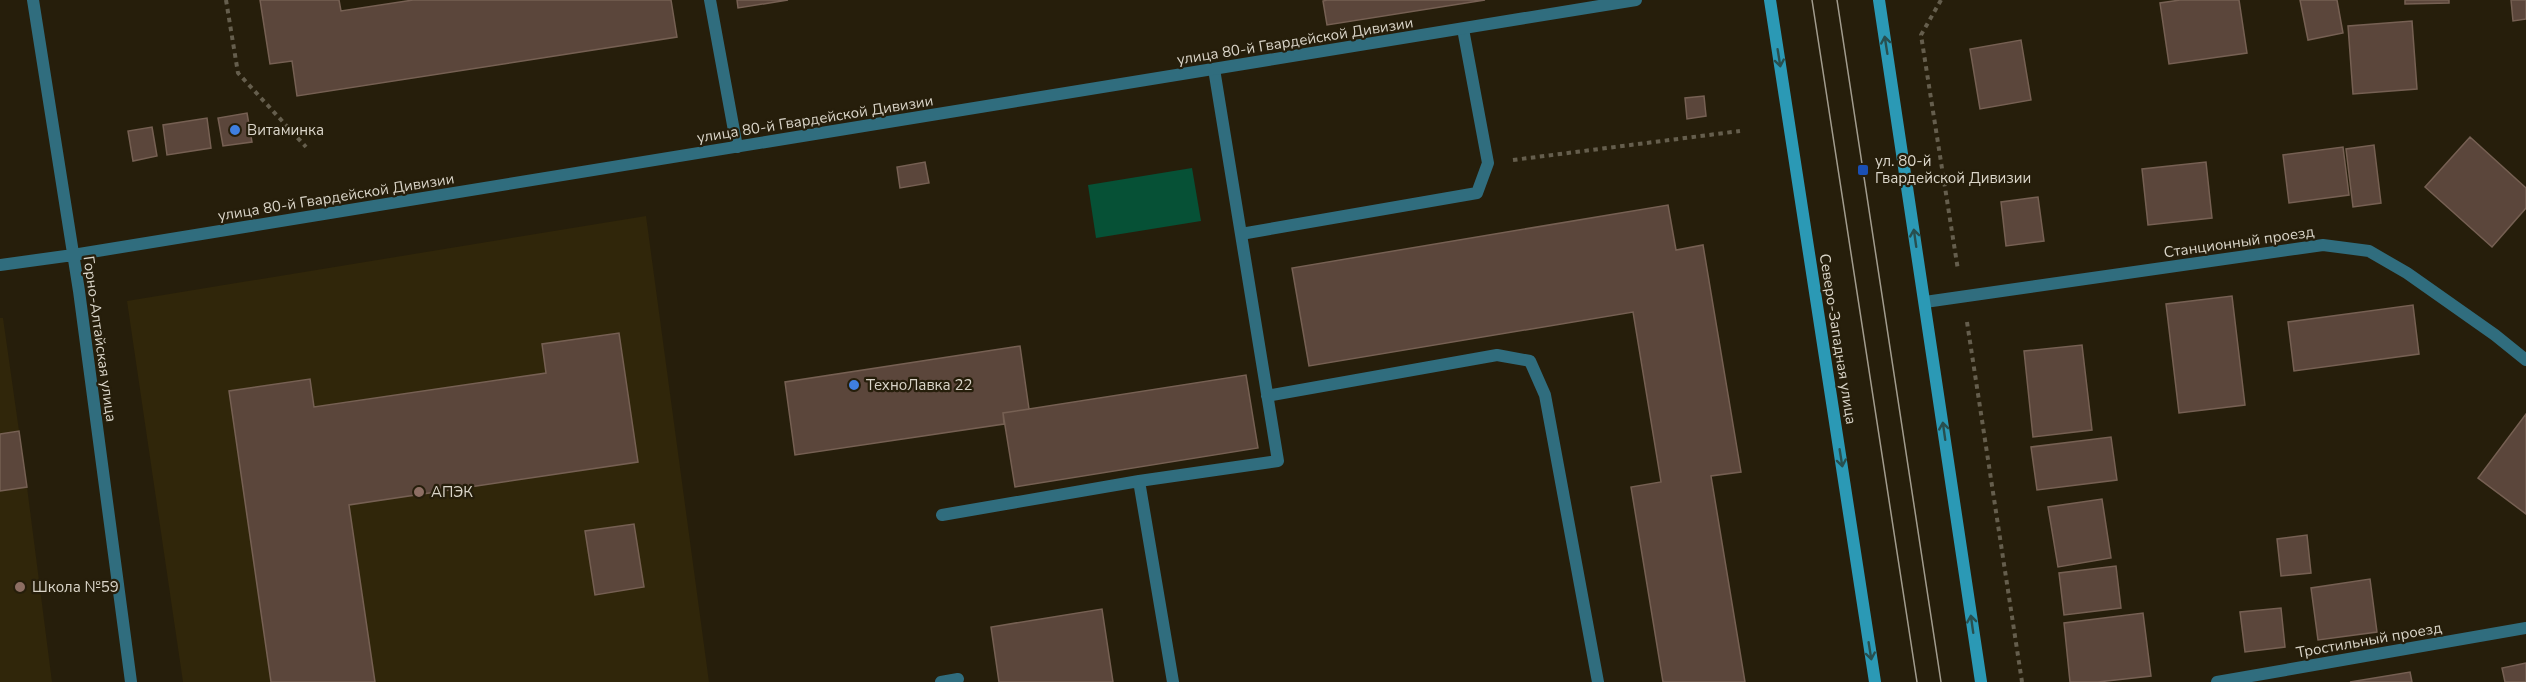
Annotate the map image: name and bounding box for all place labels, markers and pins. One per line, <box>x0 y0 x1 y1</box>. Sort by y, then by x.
place label: Витаминка <box>247 120 324 140</box>
marker: Витаминка <box>228 123 242 137</box>
place label: ул. 80-й Гвардейской Дивизии <box>1875 151 2031 188</box>
marker: ул. 80-й Гвардейской Дивизии <box>1856 163 1870 177</box>
place label: ТехноЛавка 22 <box>866 375 972 395</box>
marker: ТехноЛавка 22 <box>847 378 861 392</box>
place label: АПЭК <box>431 482 473 502</box>
marker: АПЭК <box>412 485 426 499</box>
place label: Школа №59 <box>32 577 119 597</box>
marker: Школа №59 <box>13 580 27 594</box>

